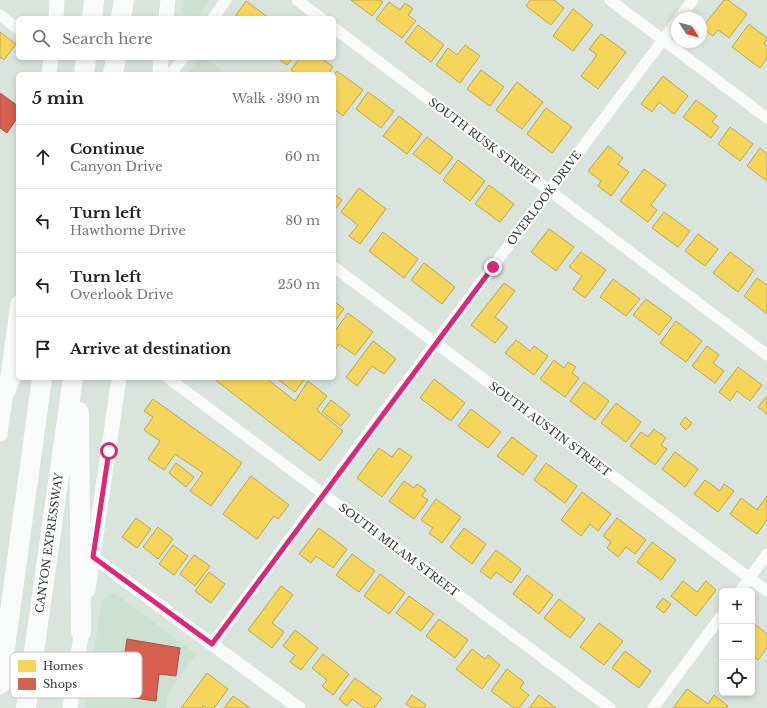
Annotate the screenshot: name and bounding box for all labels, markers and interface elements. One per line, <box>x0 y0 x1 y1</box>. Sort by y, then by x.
north arrow <box>671 12 707 48</box>
search box <box>16 16 336 60</box>
icon: search <box>30 27 52 49</box>
text: Search here <box>62 29 153 48</box>
text: 5 min <box>32 88 84 109</box>
text: Walk · 390 m <box>232 90 320 107</box>
street label: SOUTH RUSK STREET <box>426 95 542 187</box>
text: Continue <box>70 139 145 158</box>
icon: ahead <box>32 146 54 168</box>
text: 60 m <box>285 148 320 165</box>
street label: OVERLOOK DRIVE <box>504 148 584 248</box>
text: Canyon Drive <box>70 158 163 175</box>
text: Turn left <box>70 203 141 222</box>
icon: left <box>32 210 54 232</box>
text: 80 m <box>285 212 320 229</box>
text: Hawthorne Drive <box>70 222 186 239</box>
route end <box>484 258 502 276</box>
text: Turn left <box>70 267 141 286</box>
icon: left <box>32 274 54 296</box>
text: 250 m <box>278 276 320 293</box>
text: Overlook Drive <box>70 286 174 303</box>
icon: arrive <box>32 338 54 360</box>
text: Arrive at destination <box>70 339 231 358</box>
street label: SOUTH AUSTIN STREET <box>486 379 614 479</box>
route start <box>100 442 118 460</box>
street label: CANYON EXPRESSWAY <box>32 471 66 614</box>
street label: SOUTH MILAM STREET <box>336 500 462 600</box>
map controls <box>719 588 755 696</box>
button: + <box>719 588 755 624</box>
button: − <box>719 624 755 660</box>
legend <box>10 652 142 698</box>
text: Homes <box>43 659 83 673</box>
button: locate <box>719 660 755 696</box>
text: Shops <box>43 677 77 691</box>

